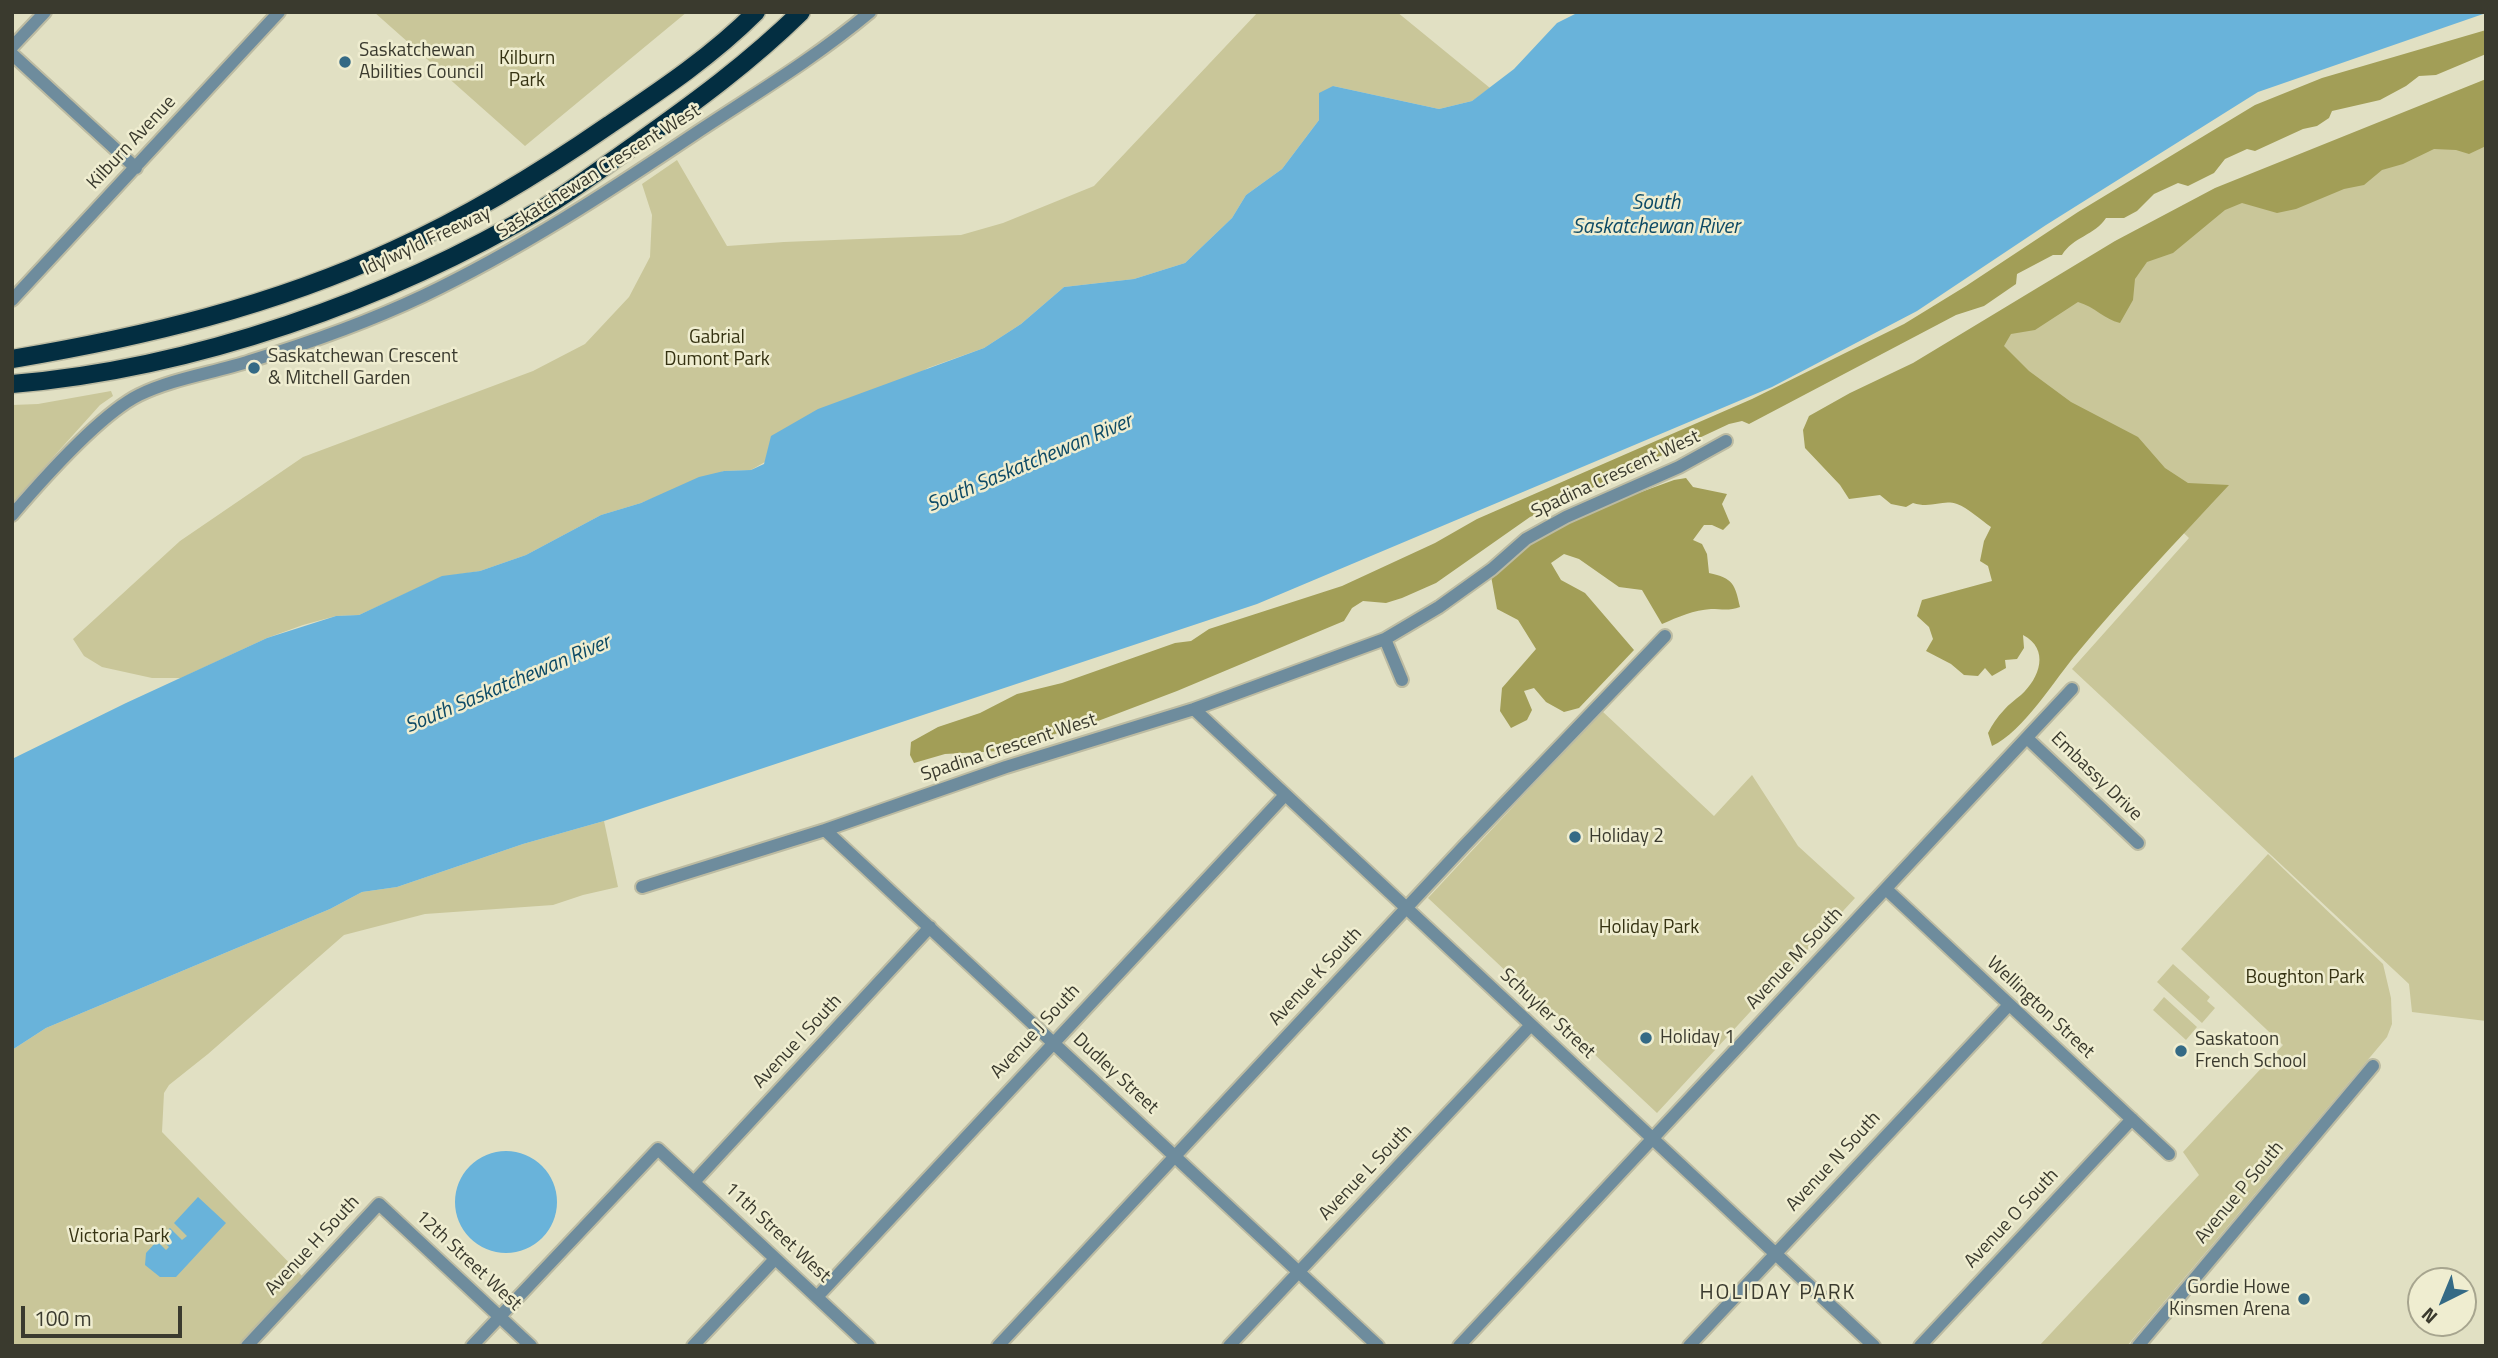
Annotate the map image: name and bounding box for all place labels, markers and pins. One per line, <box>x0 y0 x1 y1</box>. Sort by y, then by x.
place label: Saskatchewan Abilities Council <box>359 40 484 84</box>
marker: Saskatchewan Abilities Council <box>337 54 353 70</box>
place label: Saskatchewan Crescent & Mitchell Garden <box>268 346 458 390</box>
marker: Saskatchewan Crescent & Mitchell Garden <box>246 360 262 376</box>
place label: Holiday 2 <box>1589 826 1664 848</box>
marker: Holiday 2 <box>1567 829 1583 845</box>
place label: Holiday 1 <box>1660 1027 1735 1049</box>
place label: Saskatoon French School <box>2195 1029 2307 1073</box>
marker: Holiday 1 <box>1638 1030 1654 1046</box>
marker: Saskatoon French School <box>2173 1043 2189 1059</box>
place label: Gordie Howe Kinsmen Arena <box>2169 1277 2290 1321</box>
marker: Gordie Howe Kinsmen Arena <box>2296 1291 2312 1307</box>

